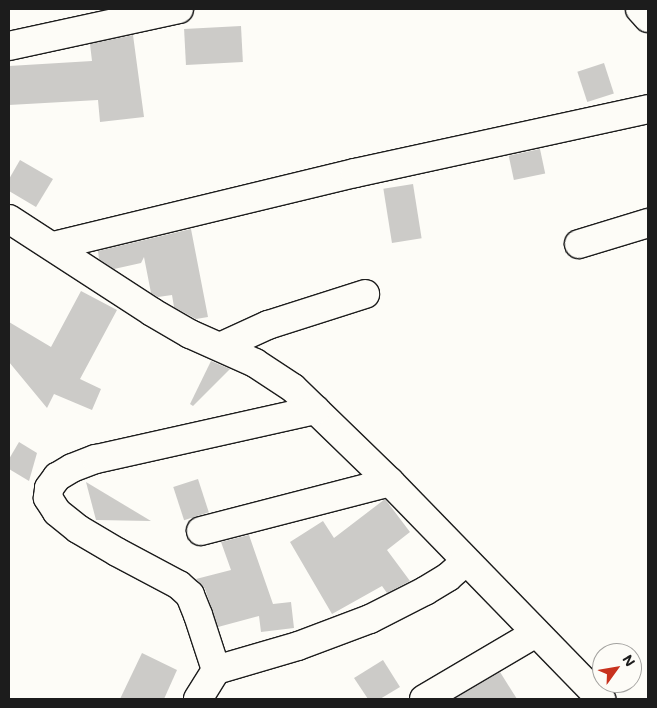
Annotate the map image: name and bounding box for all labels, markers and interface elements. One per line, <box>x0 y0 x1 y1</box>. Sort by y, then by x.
north arrow <box>592 643 642 693</box>
text: N <box>618 651 640 670</box>

